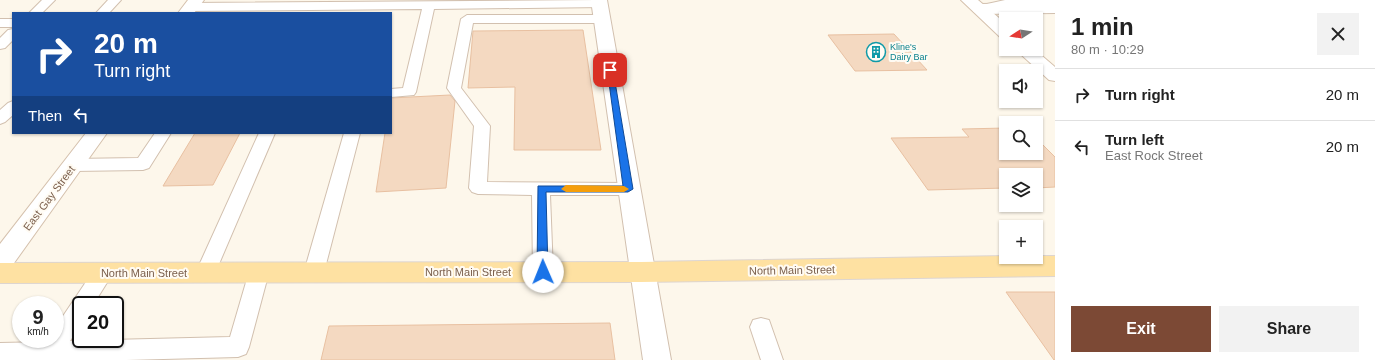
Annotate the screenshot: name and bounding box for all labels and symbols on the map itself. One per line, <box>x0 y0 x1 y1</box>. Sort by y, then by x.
north arrow <box>999 12 1043 56</box>
building icon: Kline's Dairy Bar <box>865 41 887 63</box>
place label: Kline's Dairy Bar <box>890 42 928 62</box>
pin <box>593 53 627 87</box>
street label: East Gay Street <box>21 163 77 233</box>
position arrow <box>522 251 564 293</box>
street label: North Main Street <box>749 263 835 277</box>
street label: North Main Street <box>425 266 511 278</box>
street label: North Main Street <box>101 267 187 279</box>
speed limit sign: 20 <box>72 296 124 348</box>

